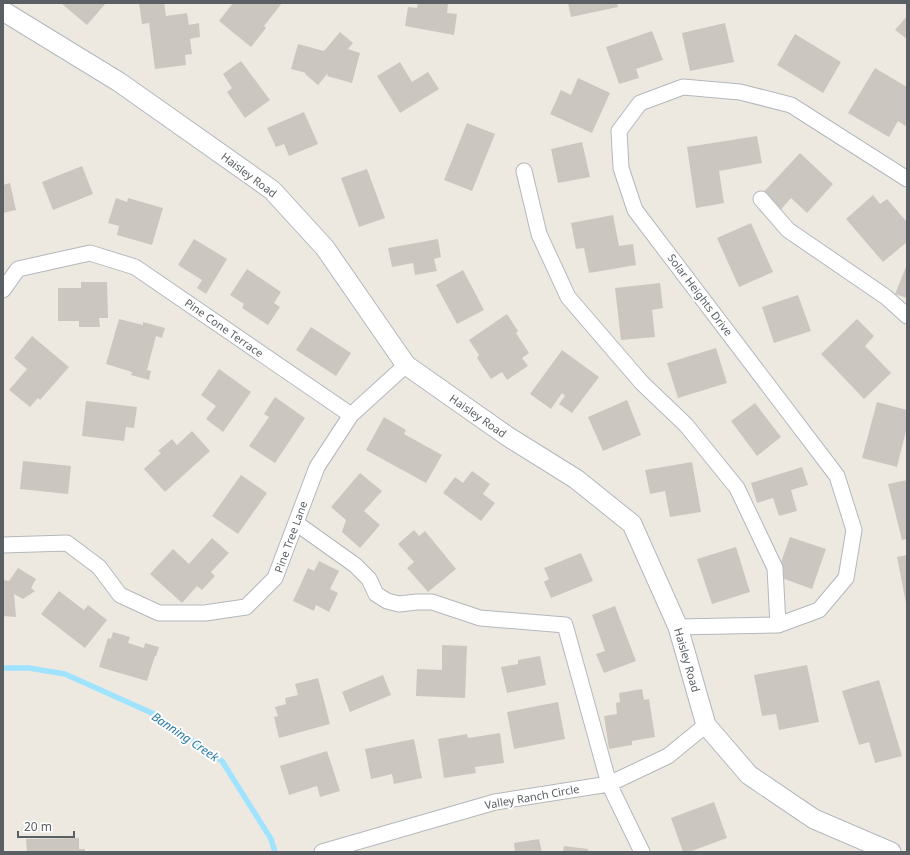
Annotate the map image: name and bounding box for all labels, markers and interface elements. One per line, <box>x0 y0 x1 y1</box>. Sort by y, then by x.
street label: Haisley Road <box>218 149 280 200</box>
street label: Solar Heights Drive <box>665 251 736 339</box>
street label: Pine Cone Terrace <box>182 295 267 360</box>
street label: Haisley Road <box>447 390 510 441</box>
street label: Pine Tree Lane <box>271 499 310 575</box>
street label: Haisley Road <box>671 626 704 694</box>
water label: Banning Creek <box>148 708 223 766</box>
street label: Valley Ranch Circle <box>483 781 580 812</box>
scale bar <box>18 813 74 839</box>
text: 20 m <box>24 818 52 835</box>

